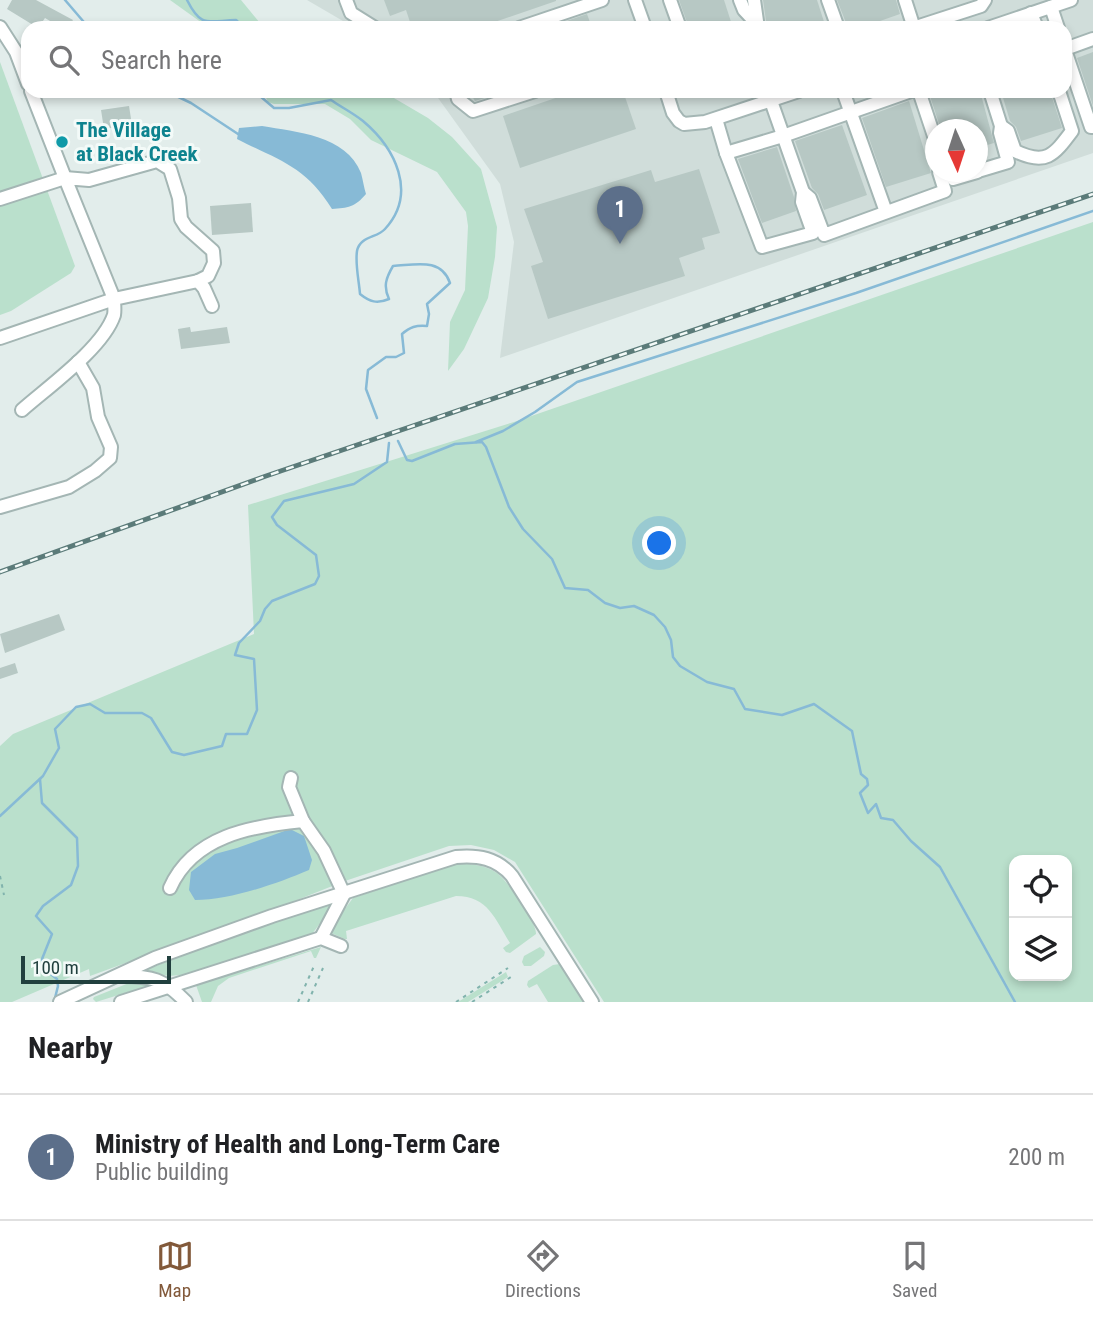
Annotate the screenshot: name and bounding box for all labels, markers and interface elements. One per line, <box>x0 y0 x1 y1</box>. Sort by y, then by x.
search box <box>21 21 1072 98</box>
icon: search <box>45 41 83 79</box>
text: Search here <box>101 45 222 75</box>
place label: The Village at Black Creek <box>76 118 199 166</box>
north arrow <box>925 119 988 182</box>
marker: The Village at Black Creek <box>54 134 70 150</box>
pin: 1 <box>597 186 643 244</box>
your location <box>642 526 676 560</box>
map controls <box>1009 855 1072 981</box>
button: locate <box>1009 855 1072 918</box>
button: layers <box>1009 918 1072 981</box>
scale bar <box>21 953 172 985</box>
text: 100 m <box>32 956 79 979</box>
text: Nearby <box>28 1030 113 1065</box>
text: Ministry of Health and Long-Term Care <box>95 1129 500 1159</box>
text: 1 <box>45 1144 57 1171</box>
text: 200 m <box>1008 1144 1065 1171</box>
text: Public building <box>95 1159 229 1186</box>
tab: Map <box>156 1237 194 1302</box>
tab: Directions <box>505 1237 581 1302</box>
tab: Saved <box>892 1237 937 1302</box>

